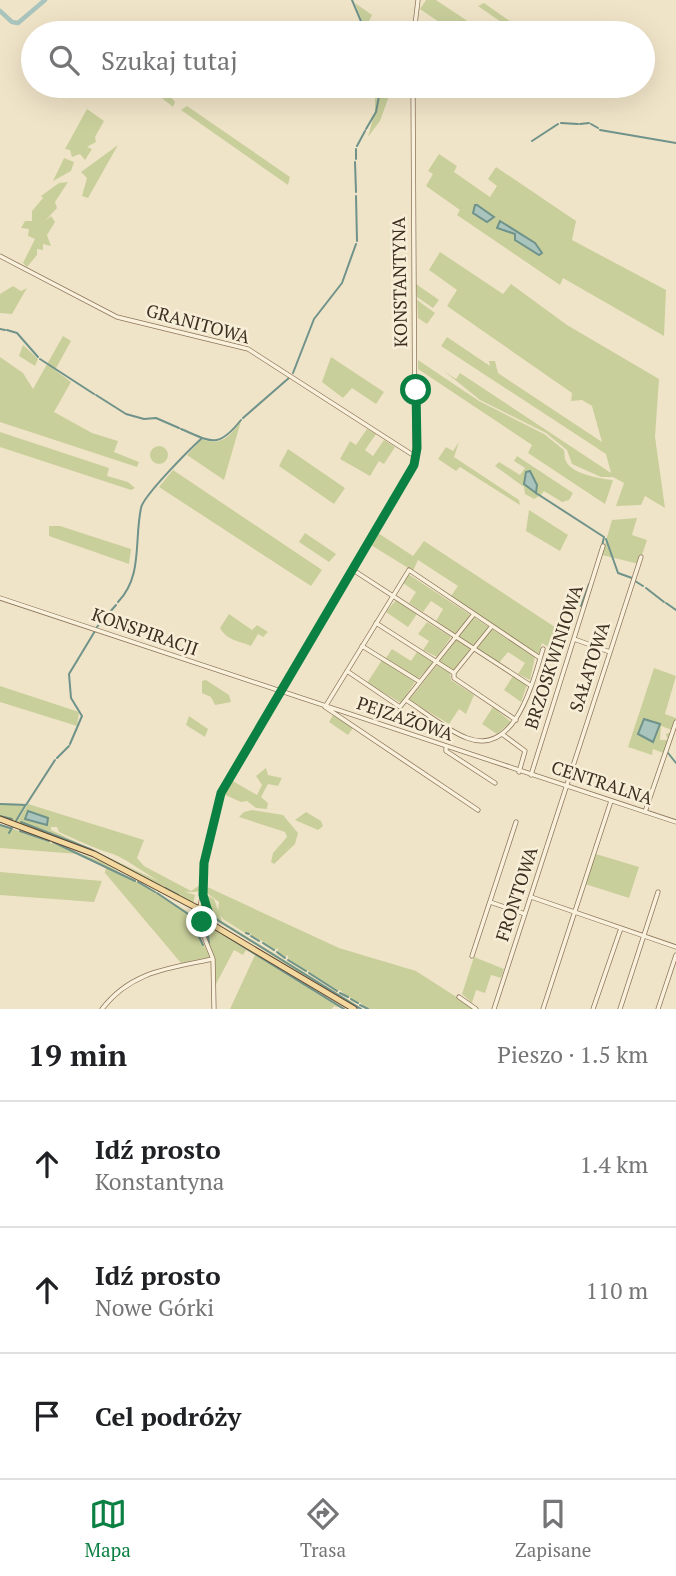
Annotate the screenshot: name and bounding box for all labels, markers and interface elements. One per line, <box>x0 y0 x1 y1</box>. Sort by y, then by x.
search box <box>21 21 655 98</box>
icon: search <box>45 41 83 79</box>
text: Szukaj tutaj <box>101 43 238 77</box>
street label: KONSTANTYNA <box>386 216 412 347</box>
street label: GRANITOWA <box>144 298 254 349</box>
route start <box>400 374 431 405</box>
street label: BRZOSKWINIOWA <box>518 581 588 732</box>
street label: KONSPIRACJI <box>89 602 202 660</box>
street label: SAŁATOWA <box>563 618 615 715</box>
street label: PEJZAŻOWA <box>354 690 457 746</box>
street label: CENTRALNA <box>548 754 657 810</box>
street label: FRONTOWA <box>489 843 543 944</box>
route end <box>186 906 217 937</box>
text: 19 min <box>28 1035 127 1075</box>
text: Pieszo · 1.5 km <box>497 1039 648 1070</box>
text: Idź prosto <box>95 1132 221 1166</box>
icon: ahead <box>28 1145 66 1183</box>
text: 1.4 km <box>580 1149 648 1180</box>
text: Konstantyna <box>95 1166 224 1197</box>
text: Idź prosto <box>95 1258 221 1292</box>
icon: ahead <box>28 1271 66 1309</box>
text: 110 m <box>586 1275 648 1306</box>
text: Nowe Górki <box>95 1292 214 1323</box>
icon: arrive <box>28 1397 66 1435</box>
text: Cel podróży <box>95 1399 241 1433</box>
tab: Mapa <box>85 1495 131 1562</box>
tab: Trasa <box>300 1495 346 1562</box>
tab: Zapisane <box>515 1495 591 1562</box>

